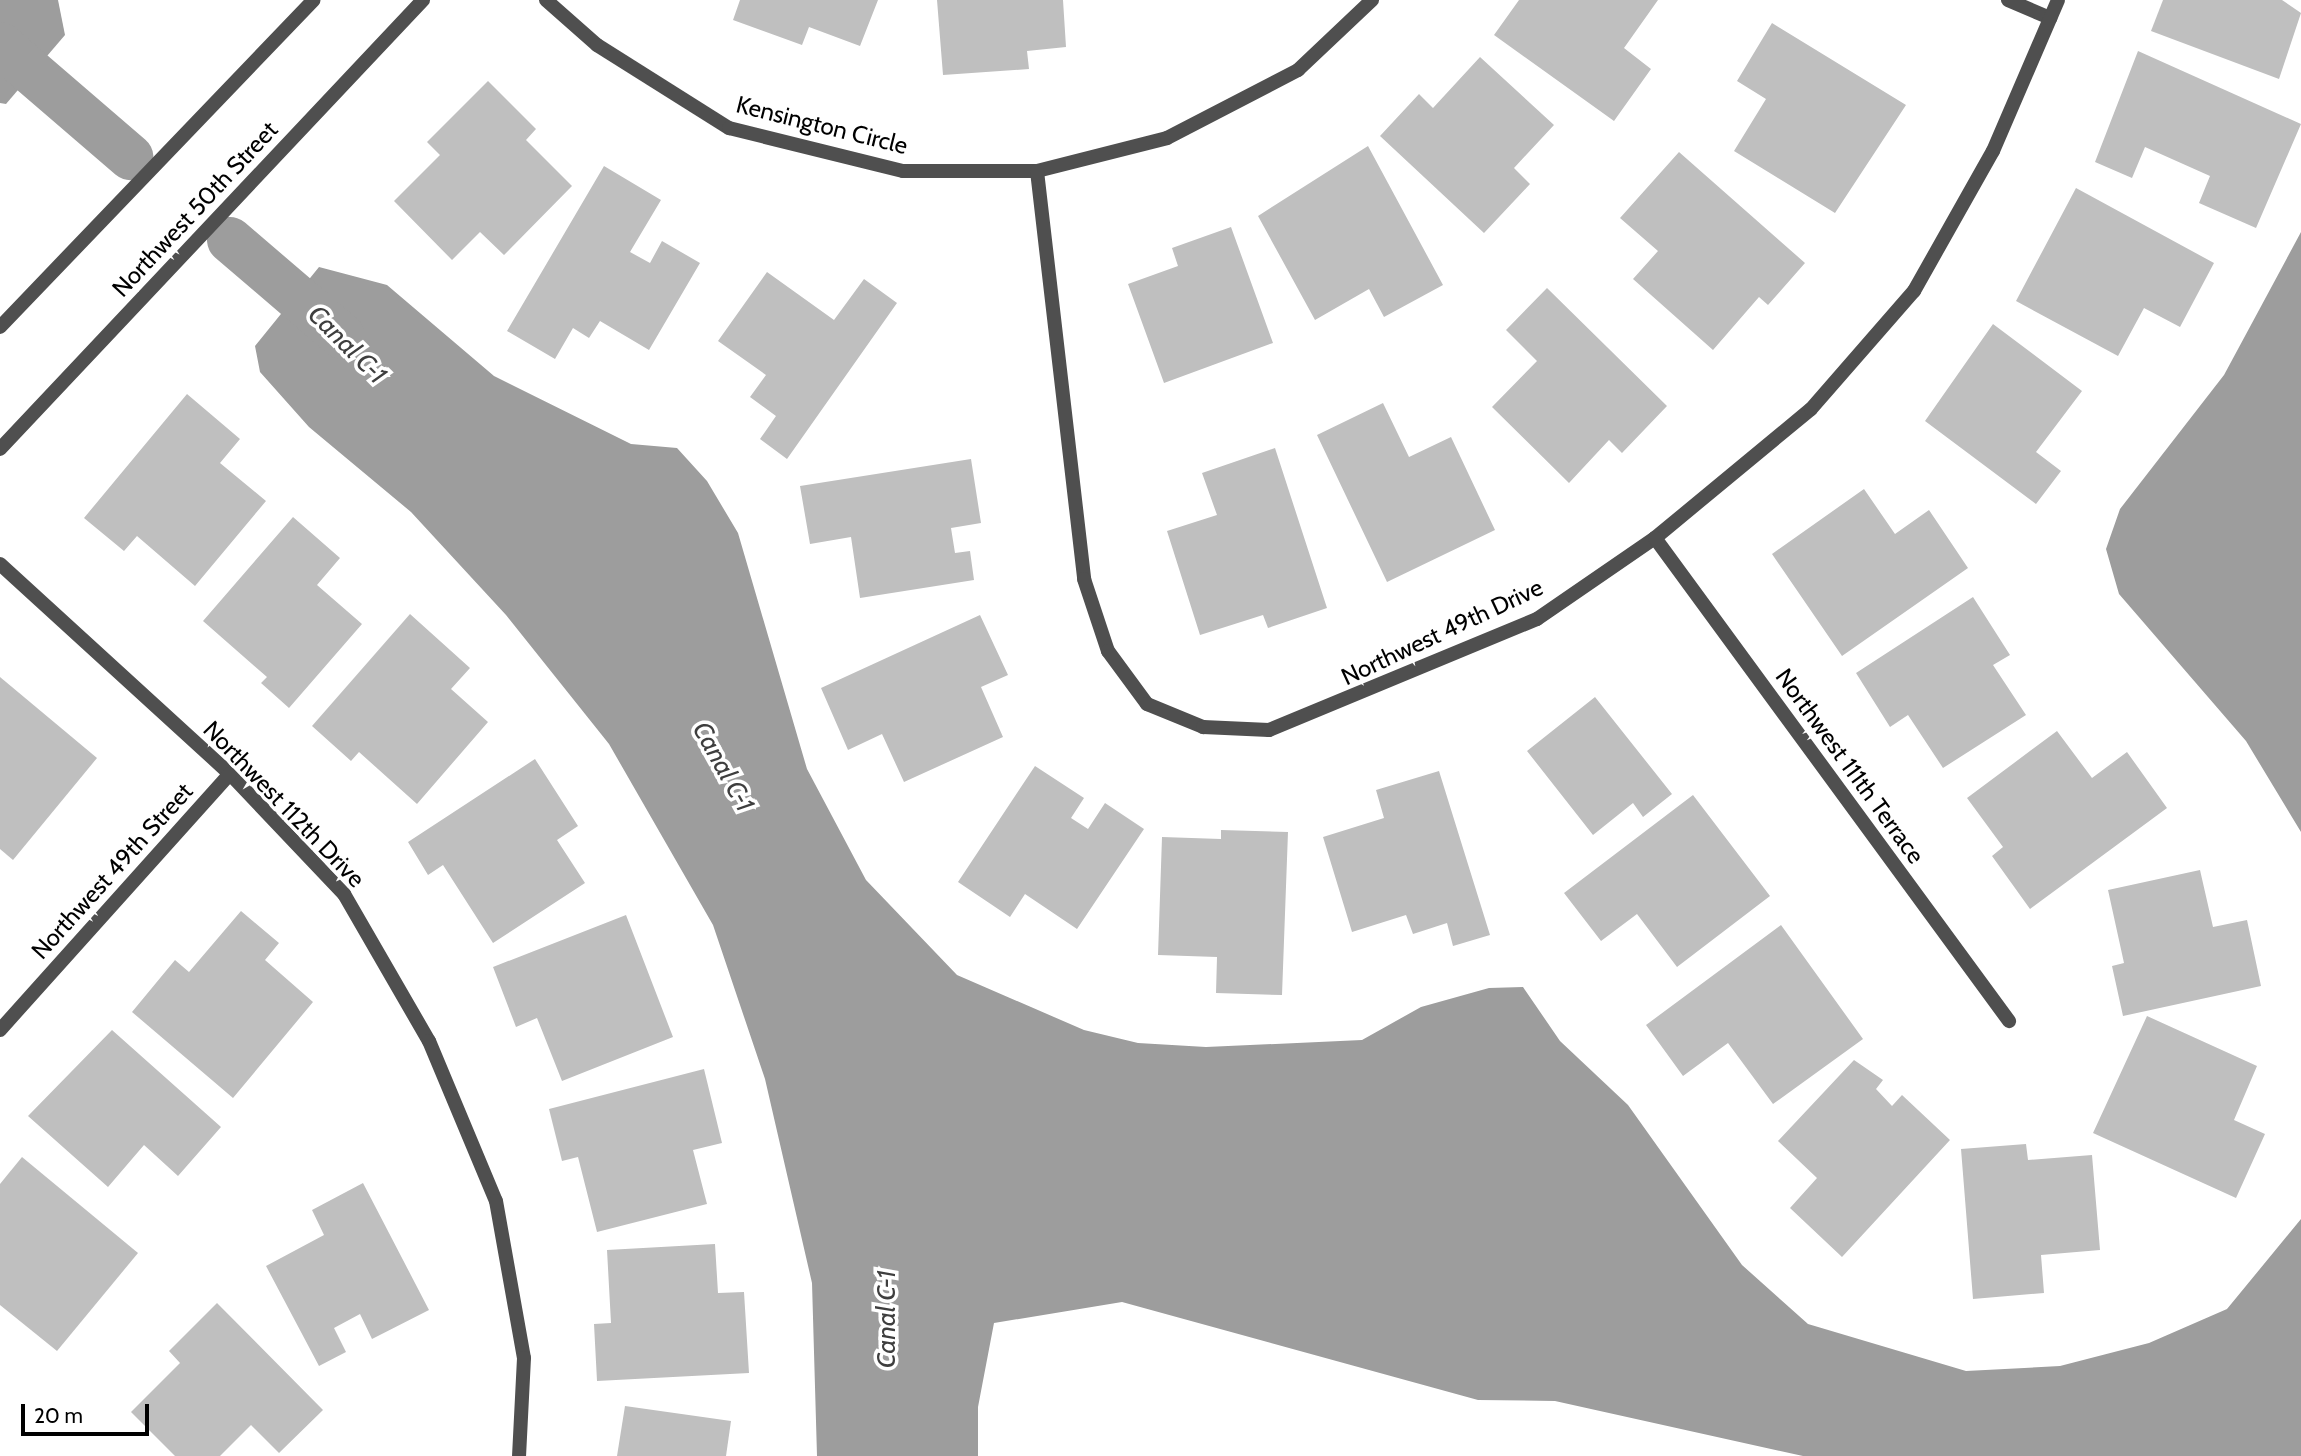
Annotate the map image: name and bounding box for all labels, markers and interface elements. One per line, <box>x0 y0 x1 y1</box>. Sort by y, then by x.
street label: Kensington Circle <box>733 90 911 160</box>
street label: Northwest 50th Street <box>106 115 284 303</box>
water label: Canal C-1 <box>301 299 393 391</box>
street label: Northwest 49th Drive <box>1337 573 1547 691</box>
street label: Northwest 111th Terrace <box>1770 663 1930 869</box>
street label: Northwest 112th Drive <box>197 715 371 893</box>
water label: Canal C-1 <box>686 716 760 818</box>
street label: Northwest 49th Street <box>25 777 199 965</box>
water label: Canal C-1 <box>871 1270 903 1368</box>
scale bar <box>24 1390 152 1434</box>
text: 20 m <box>34 1403 83 1428</box>

